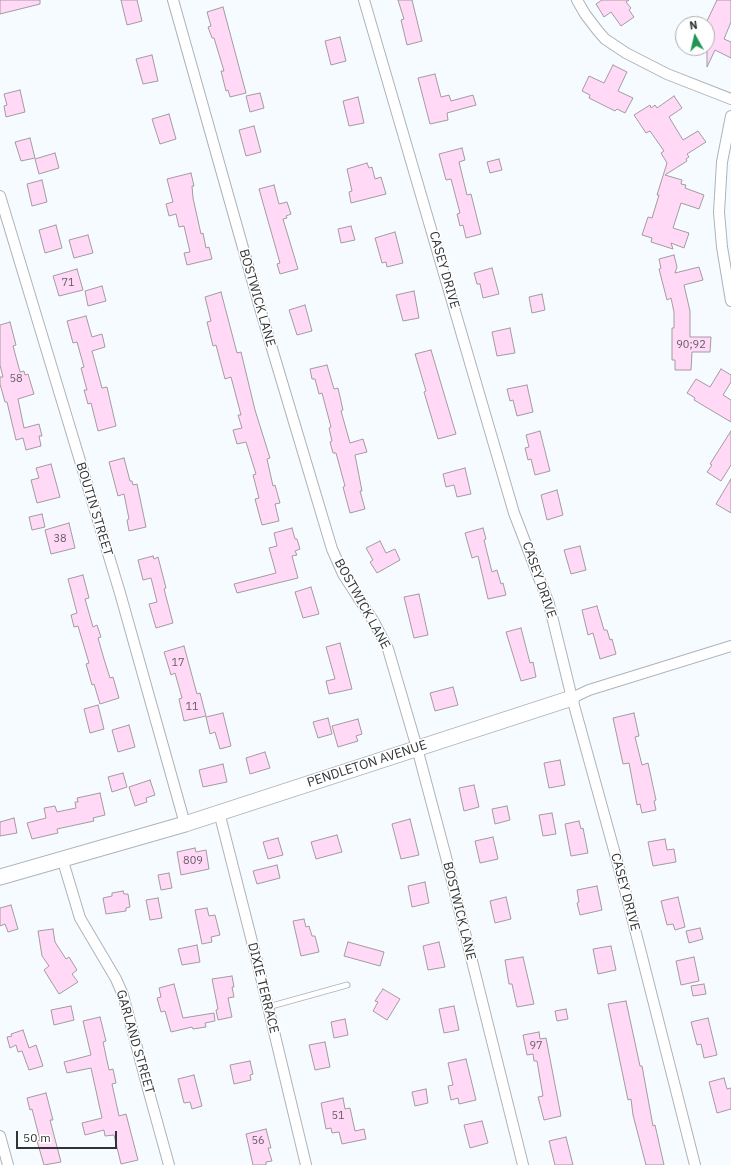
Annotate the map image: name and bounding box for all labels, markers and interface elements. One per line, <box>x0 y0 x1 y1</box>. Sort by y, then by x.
north arrow <box>675 16 715 56</box>
text: N <box>689 18 698 33</box>
street label: CASEY DRIVE <box>426 229 462 311</box>
street label: BOSTWICK LANE <box>236 247 278 349</box>
house number: 71 <box>61 276 75 290</box>
house number: 90;92 <box>676 338 706 352</box>
house number: 58 <box>9 372 23 386</box>
street label: BOUTIN STREET <box>72 460 116 558</box>
house number: 38 <box>53 532 67 546</box>
street label: CASEY DRIVE <box>519 540 559 620</box>
street label: BOSTWICK LANE <box>331 556 393 652</box>
house number: 17 <box>171 656 185 670</box>
house number: 11 <box>185 700 199 714</box>
street label: PENDLETON AVENUE <box>305 737 429 791</box>
street label: CASEY DRIVE <box>607 851 643 933</box>
house number: 809 <box>183 854 203 868</box>
street label: BOSTWICK LANE <box>439 860 479 962</box>
street label: DIXIE TERRACE <box>244 941 282 1035</box>
street label: GARLAND STREET <box>113 988 157 1096</box>
house number: 97 <box>529 1039 543 1053</box>
house number: 51 <box>331 1109 345 1123</box>
scale bar <box>18 1123 119 1149</box>
text: 50 m <box>23 1130 51 1145</box>
house number: 56 <box>251 1134 265 1148</box>

